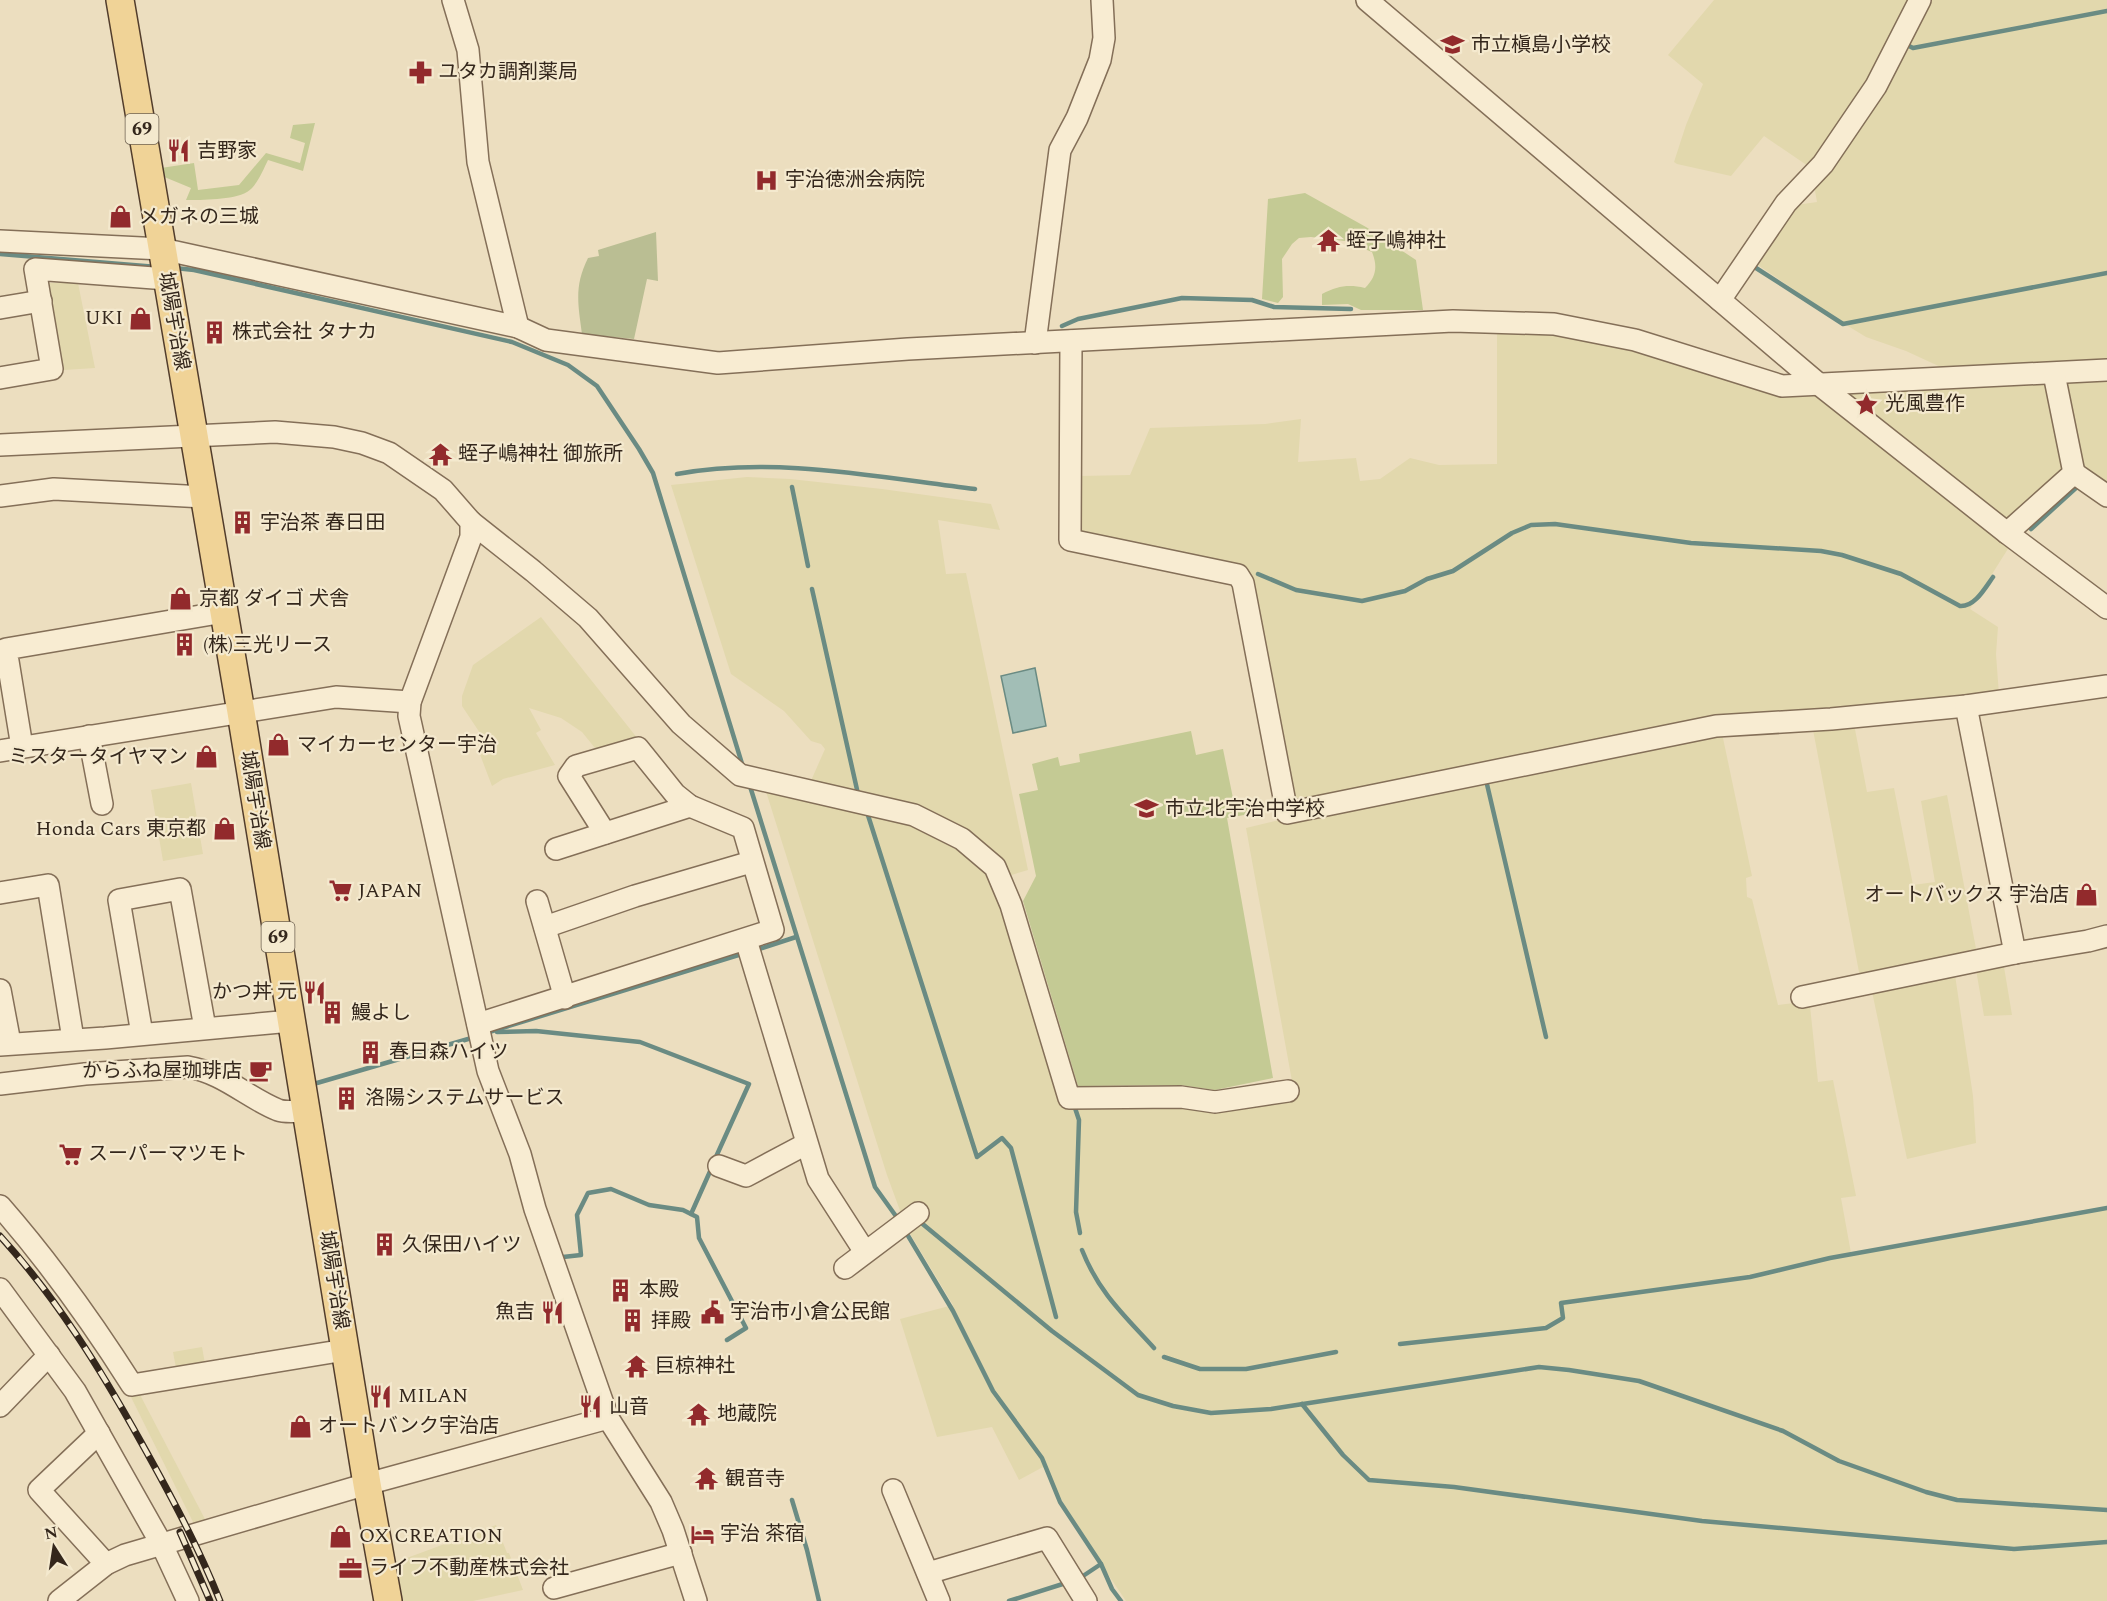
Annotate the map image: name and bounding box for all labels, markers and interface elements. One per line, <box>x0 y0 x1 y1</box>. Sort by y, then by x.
place label: 市立槇島小学校 <box>1471 30 1611 60</box>
school or university icon: 市立槇島小学校 <box>1440 32 1466 58</box>
place label: ユタカ調剤薬局 <box>438 57 578 87</box>
pharmacy icon: ユタカ調剤薬局 <box>407 59 433 85</box>
road number: 69 <box>126 114 158 144</box>
place label: 吉野家 <box>197 136 257 166</box>
restaurant icon: 吉野家 <box>166 138 192 164</box>
place label: 宇治徳洲会病院 <box>785 165 925 195</box>
hospital icon: 宇治徳洲会病院 <box>754 167 780 193</box>
place label: メガネの三城 <box>139 202 259 232</box>
shop icon: メガネの三城 <box>108 204 134 230</box>
place label: 蛭子嶋神社 <box>1346 226 1446 256</box>
temple icon: 蛭子嶋神社 <box>1315 228 1341 254</box>
street label: 城陽宇治線 <box>151 269 197 373</box>
place label: UKI <box>85 303 123 333</box>
shop icon: UKI <box>128 305 154 331</box>
place label: 株式会社 タナカ <box>232 317 377 347</box>
building icon: 株式会社 タナカ <box>201 319 227 345</box>
place label: 光風豊作 <box>1885 389 1965 419</box>
place icon: 光風豊作 <box>1854 391 1880 417</box>
place label: 蛭子嶋神社 御旅所 <box>458 439 623 469</box>
temple icon: 蛭子嶋神社 御旅所 <box>427 441 453 467</box>
place label: 宇治茶 春日田 <box>260 508 385 538</box>
building icon: 宇治茶 春日田 <box>229 510 255 536</box>
place label: 京都 ダイゴ 犬舎 <box>199 584 349 614</box>
shop icon: 京都 ダイゴ 犬舎 <box>168 586 194 612</box>
place label: (株)三光リース <box>203 630 332 660</box>
building icon: (株)三光リース <box>172 632 198 658</box>
place label: マイカーセンター宇治 <box>297 730 497 760</box>
shop icon: マイカーセンター宇治 <box>266 732 292 758</box>
place label: ミスタータイヤマン <box>9 742 188 772</box>
shop icon: ミスタータイヤマン <box>193 744 219 770</box>
street label: 城陽宇治線 <box>232 748 278 852</box>
place label: 市立北宇治中学校 <box>1165 794 1325 824</box>
school or university icon: 市立北宇治中学校 <box>1134 796 1160 822</box>
place label: Honda Cars 東京都 <box>36 814 206 844</box>
shop icon: Honda Cars 東京都 <box>211 816 237 842</box>
place label: JAPAN <box>358 876 422 906</box>
supermarket icon: JAPAN <box>327 878 353 904</box>
place label: オートバックス 宇治店 <box>1865 880 2069 910</box>
shop icon: オートバックス 宇治店 <box>2074 882 2100 908</box>
road number: 69 <box>262 922 294 952</box>
place label: かつ丼 元 <box>212 977 297 1007</box>
restaurant icon: かつ丼 元 <box>302 979 328 1005</box>
place label: 鰻よし <box>351 998 411 1028</box>
building icon: 鰻よし <box>320 1000 346 1026</box>
place label: 春日森ハイツ <box>389 1037 509 1067</box>
building icon: 春日森ハイツ <box>358 1039 384 1065</box>
place label: からふね屋珈琲店 <box>82 1056 242 1086</box>
cafe icon: からふね屋珈琲店 <box>247 1058 273 1084</box>
place label: 洛陽システムサービス <box>365 1083 564 1113</box>
building icon: 洛陽システムサービス <box>334 1085 360 1111</box>
place label: スーパーマツモト <box>88 1139 248 1169</box>
supermarket icon: スーパーマツモト <box>57 1141 83 1167</box>
street label: 城陽宇治線 <box>311 1228 357 1332</box>
place label: 久保田ハイツ <box>402 1230 522 1260</box>
building icon: 久保田ハイツ <box>371 1232 397 1258</box>
place label: 本殿 <box>639 1275 679 1305</box>
building icon: 本殿 <box>608 1277 634 1303</box>
place label: 魚吉 <box>495 1297 535 1327</box>
place label: 宇治市小倉公民館 <box>730 1297 890 1327</box>
restaurant icon: 魚吉 <box>540 1299 566 1325</box>
public building icon: 宇治市小倉公民館 <box>699 1299 725 1325</box>
place label: 拝殿 <box>651 1306 691 1336</box>
building icon: 拝殿 <box>620 1308 646 1334</box>
place label: 巨椋神社 <box>655 1351 735 1381</box>
temple icon: 巨椋神社 <box>624 1353 650 1379</box>
place label: MILAN <box>398 1381 468 1411</box>
restaurant icon: MILAN <box>367 1383 393 1409</box>
place label: 山音 <box>609 1392 649 1422</box>
restaurant icon: 山音 <box>578 1394 604 1420</box>
place label: 地蔵院 <box>717 1399 777 1429</box>
temple icon: 地蔵院 <box>686 1401 712 1427</box>
place label: オートバンク宇治店 <box>318 1411 499 1441</box>
shop icon: オートバンク宇治店 <box>287 1413 313 1439</box>
place label: 観音寺 <box>725 1464 785 1494</box>
temple icon: 観音寺 <box>694 1466 720 1492</box>
north arrow <box>24 1517 84 1577</box>
place label: 宇治 茶宿 <box>720 1519 805 1549</box>
text: N <box>42 1520 60 1546</box>
place label: OX CREATION <box>359 1521 503 1551</box>
hotel icon: 宇治 茶宿 <box>689 1521 715 1547</box>
shop icon: OX CREATION <box>328 1523 354 1549</box>
place label: ライフ不動産株式会社 <box>369 1553 569 1583</box>
office icon: ライフ不動産株式会社 <box>338 1555 364 1581</box>

